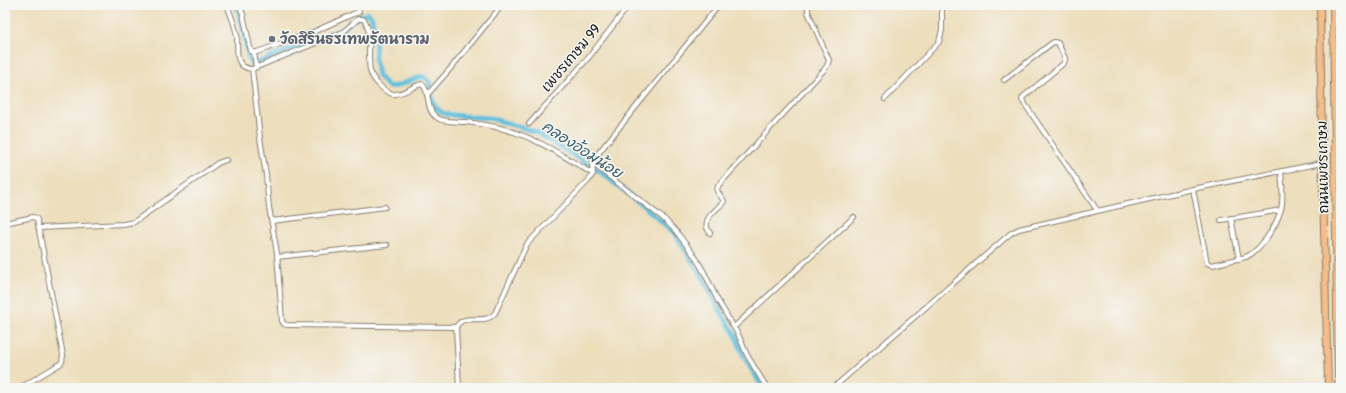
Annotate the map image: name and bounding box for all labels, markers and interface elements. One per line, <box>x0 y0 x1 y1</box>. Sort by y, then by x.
street label: เพชรเกษม 99 <box>538 21 604 95</box>
place label: วัดสิรินธรเทพรัตนาราม <box>280 30 430 48</box>
marker: วัดสิรินธรเทพรัตนาราม <box>267 34 277 44</box>
water label: คลองอ้อมน้อย <box>538 116 627 184</box>
street label: ถนนเพชรเกษม <box>1314 120 1332 214</box>

